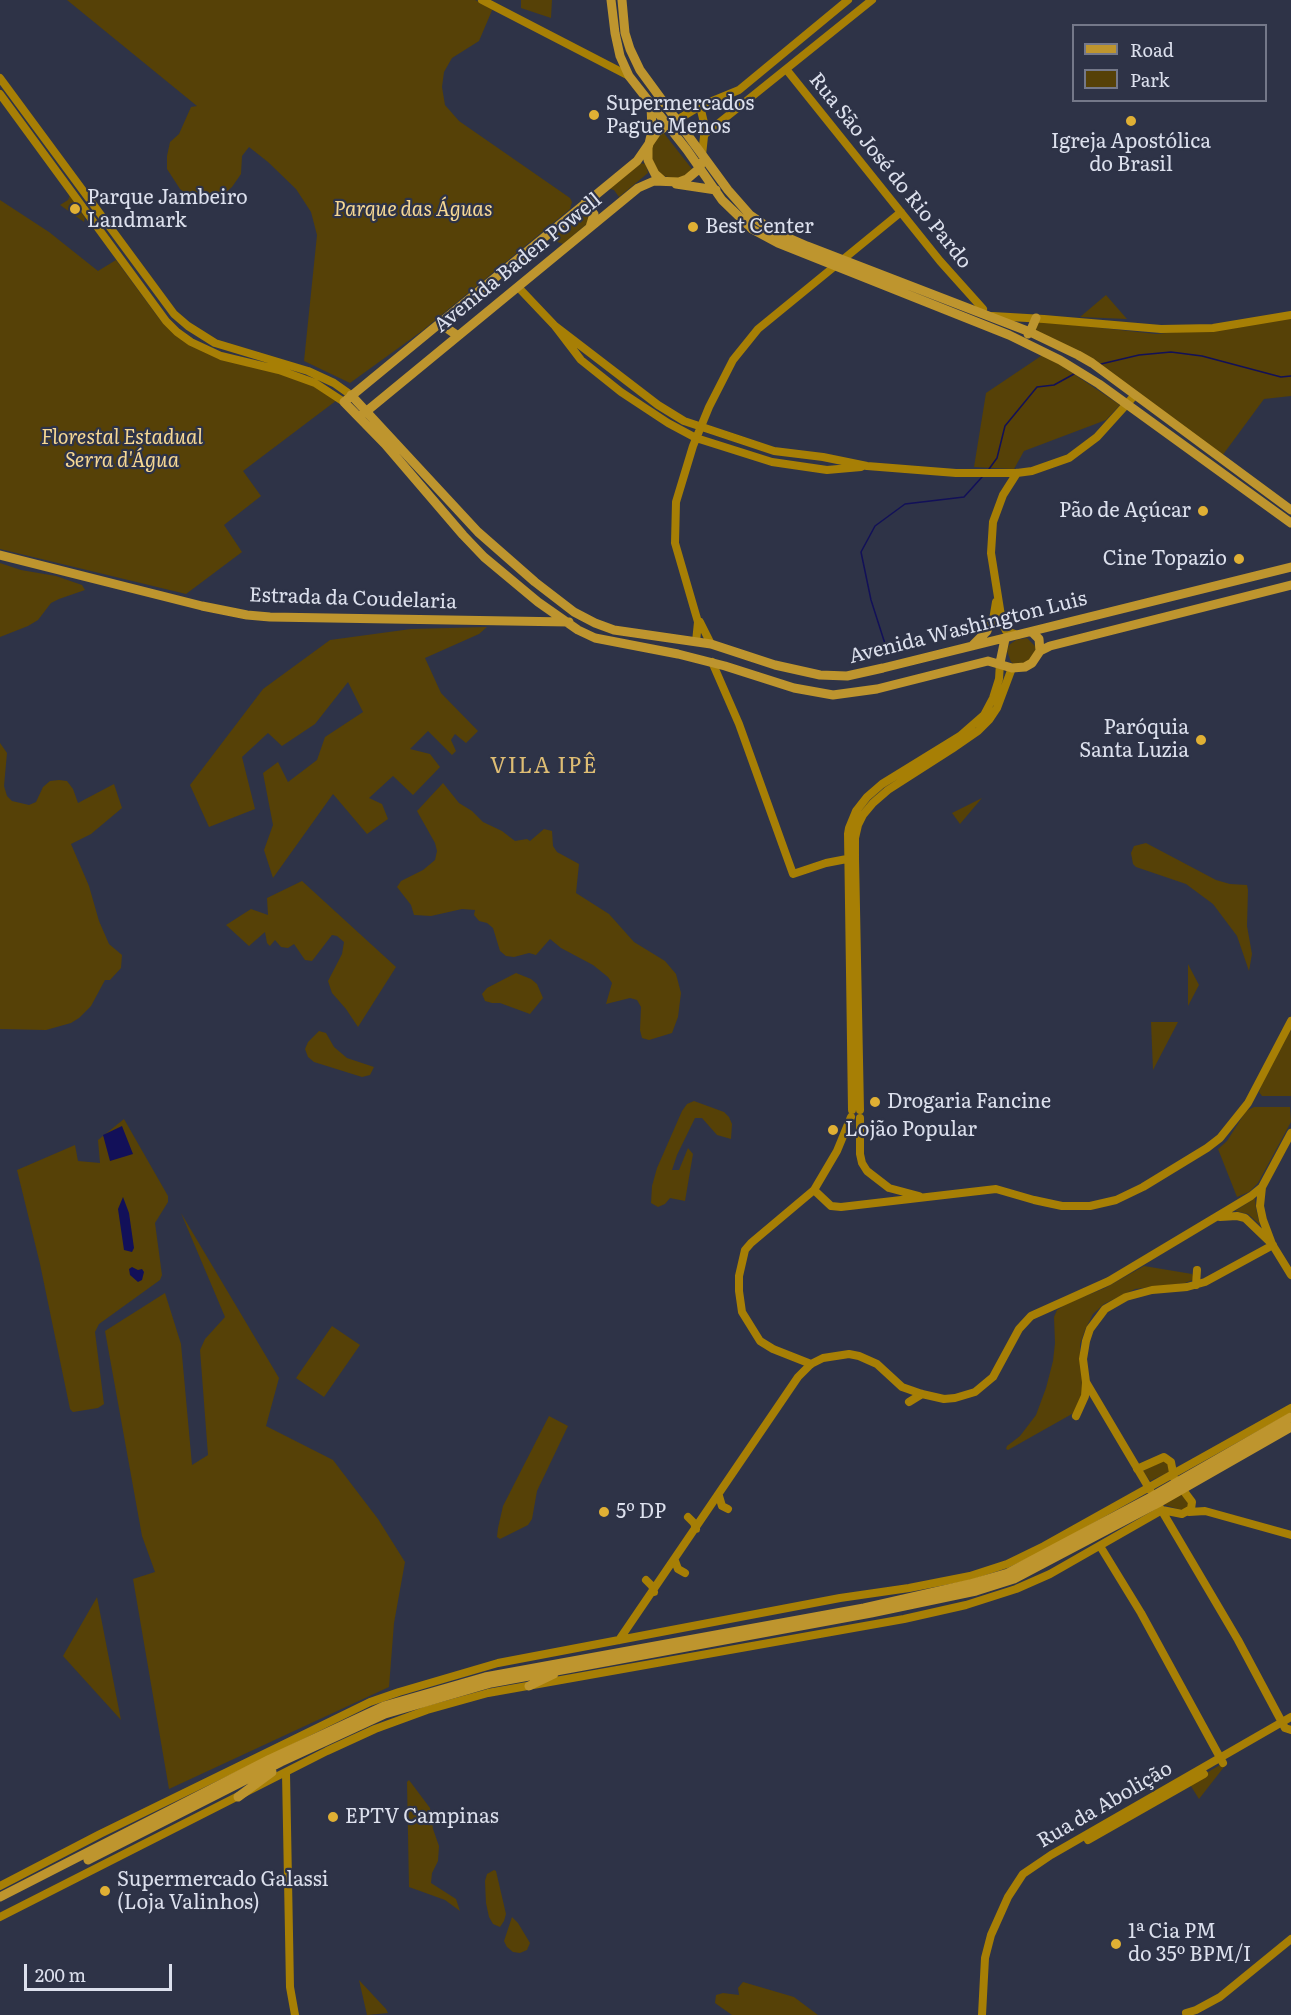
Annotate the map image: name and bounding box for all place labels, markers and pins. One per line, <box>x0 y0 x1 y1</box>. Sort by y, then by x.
place label: Supermercados Pague Menos <box>606 92 754 139</box>
marker: Supermercados Pague Menos <box>587 108 601 122</box>
marker: Igreja Apostólica do Brasil <box>1124 114 1138 128</box>
place label: Igreja Apostólica do Brasil <box>1051 130 1211 177</box>
place label: Parque Jambeiro Landmark <box>87 186 248 233</box>
marker: Parque Jambeiro Landmark <box>68 202 82 216</box>
place label: Best Center <box>705 215 814 239</box>
marker: Best Center <box>686 220 700 234</box>
place label: Pão de Açúcar <box>1059 499 1191 523</box>
marker: Pão de Açúcar <box>1196 504 1210 518</box>
place label: Cine Topazio <box>1103 547 1227 571</box>
marker: Cine Topazio <box>1232 552 1246 566</box>
place label: Paróquia Santa Luzia <box>1079 716 1189 763</box>
marker: Paróquia Santa Luzia <box>1194 733 1208 747</box>
place label: Drogaria Fancine <box>887 1090 1051 1114</box>
marker: Drogaria Fancine <box>868 1095 882 1109</box>
place label: Lojão Popular <box>845 1118 977 1142</box>
marker: Lojão Popular <box>826 1123 840 1137</box>
place label: 5º DP <box>616 1500 666 1524</box>
marker: 5º DP <box>597 1505 611 1519</box>
place label: EPTV Campinas <box>345 1805 499 1829</box>
marker: EPTV Campinas <box>326 1810 340 1824</box>
place label: Supermercado Galassi (Loja Valinhos) <box>117 1868 328 1915</box>
marker: Supermercado Galassi (Loja Valinhos) <box>98 1884 112 1898</box>
place label: 1ª Cia PM do 35º BPM/I <box>1128 1920 1251 1967</box>
marker: 1ª Cia PM do 35º BPM/I <box>1109 1937 1123 1951</box>

